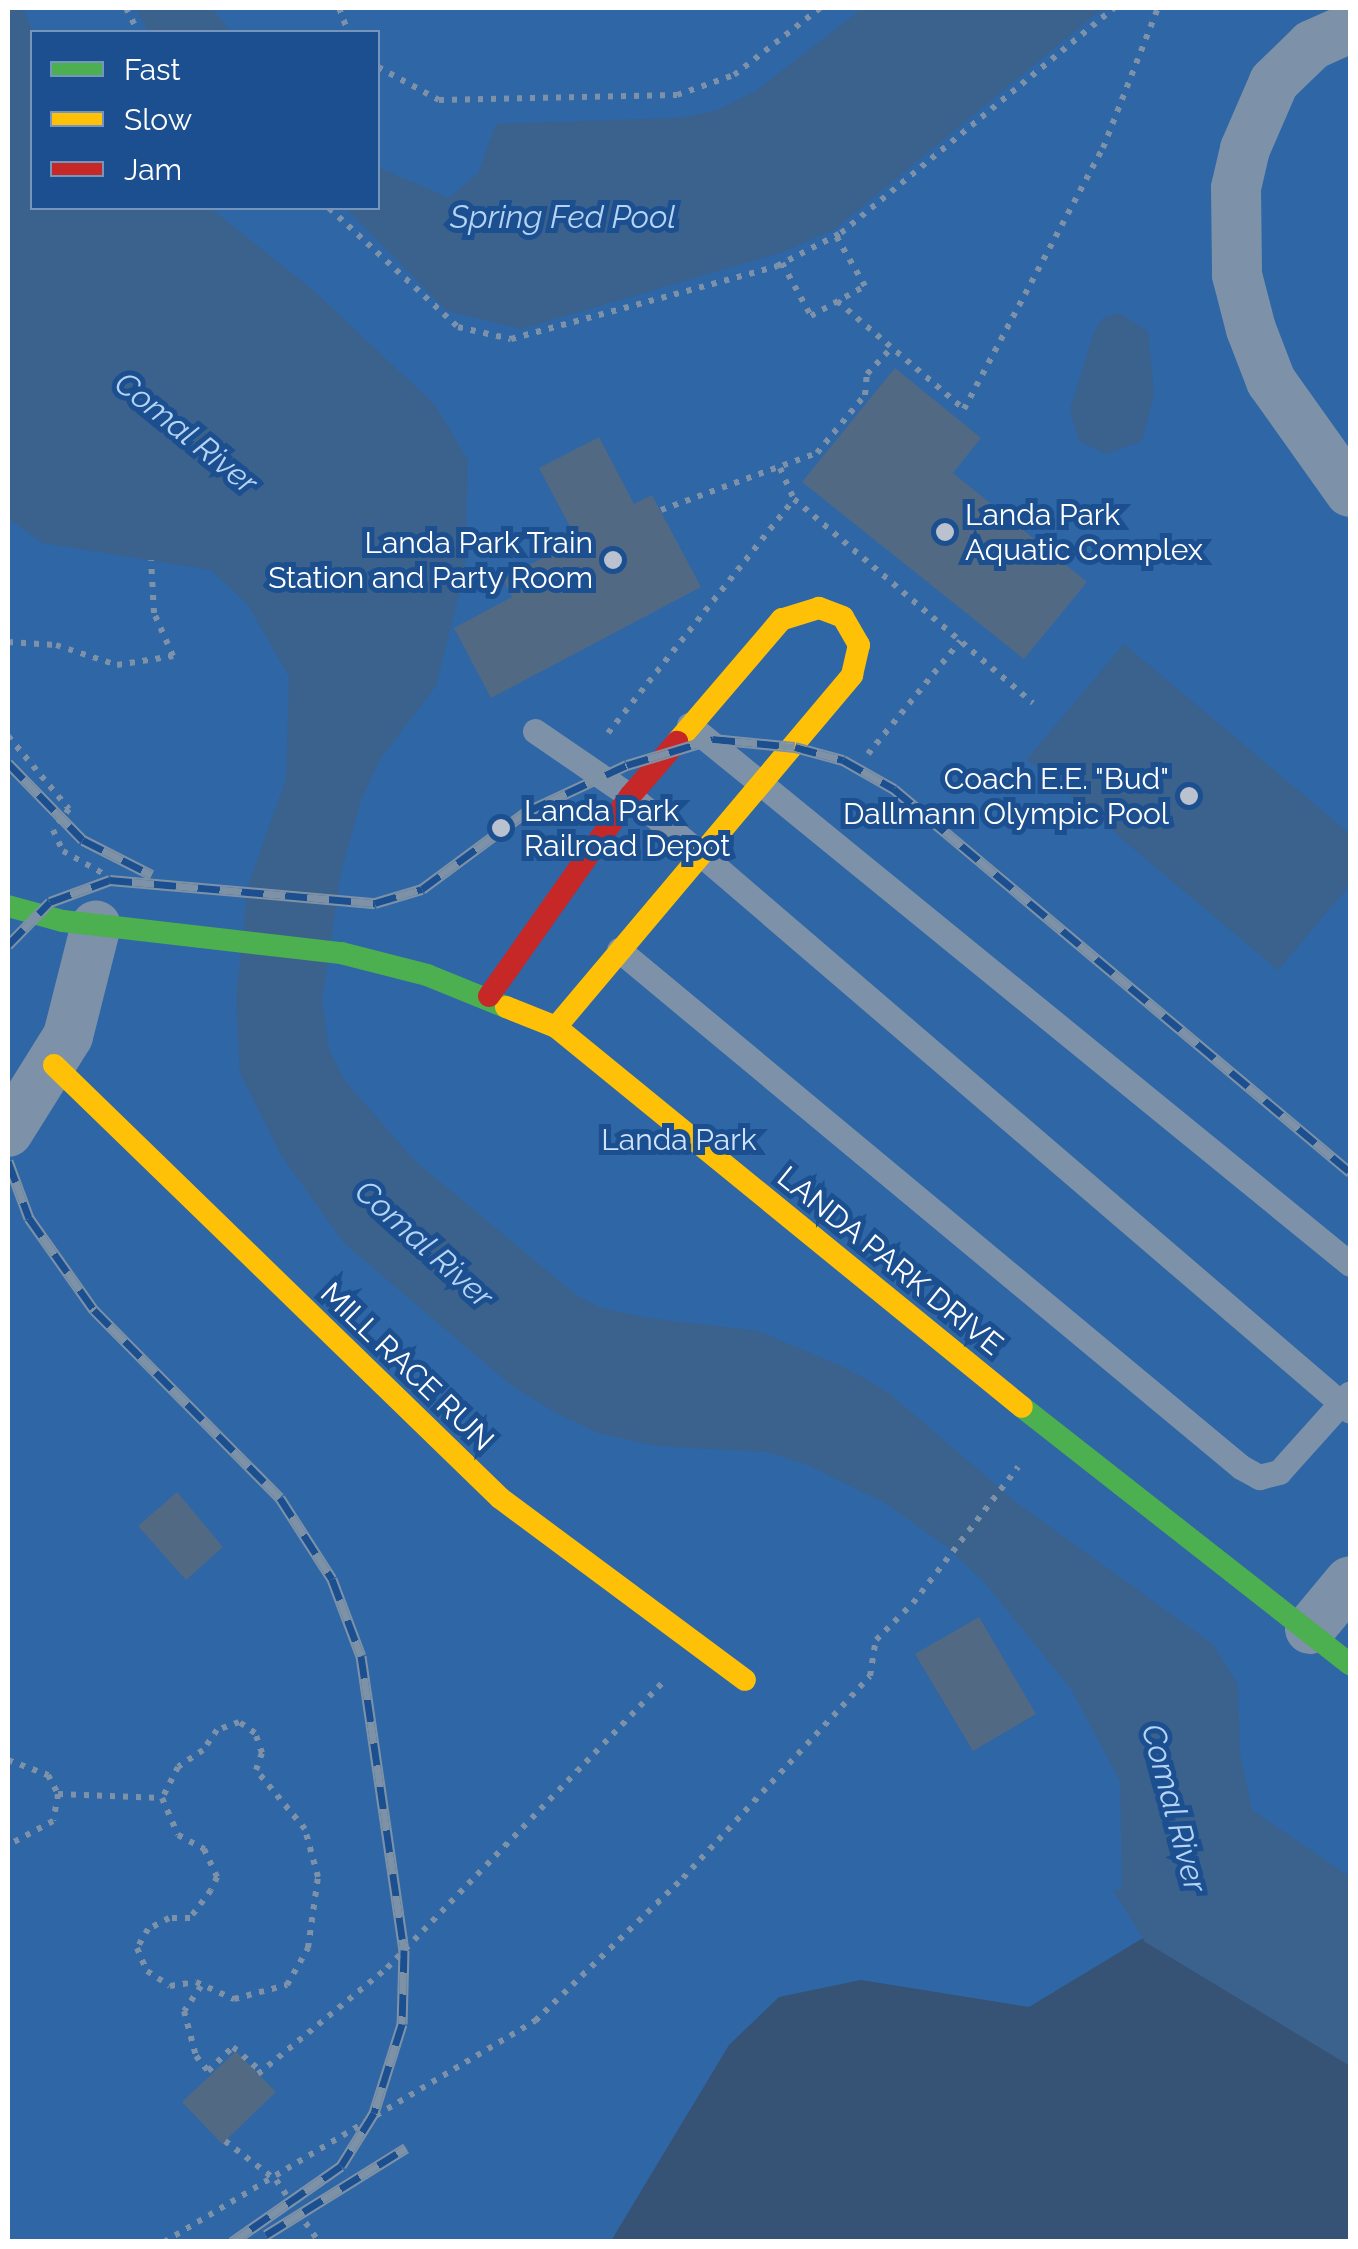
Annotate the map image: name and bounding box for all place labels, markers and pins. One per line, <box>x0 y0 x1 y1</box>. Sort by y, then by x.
place label: Landa Park Aquatic Complex <box>965 497 1203 568</box>
marker: Landa Park Aquatic Complex <box>934 521 956 543</box>
place label: Landa Park Train Station and Party Room <box>267 525 593 596</box>
marker: Landa Park Train Station and Party Room <box>602 549 624 571</box>
place label: Coach E.E. "Bud" Dallmann Olympic Pool <box>843 761 1169 832</box>
marker: Coach E.E. "Bud" Dallmann Olympic Pool <box>1178 785 1200 807</box>
place label: Landa Park Railroad Depot <box>524 793 730 864</box>
marker: Landa Park Railroad Depot <box>488 815 514 841</box>

